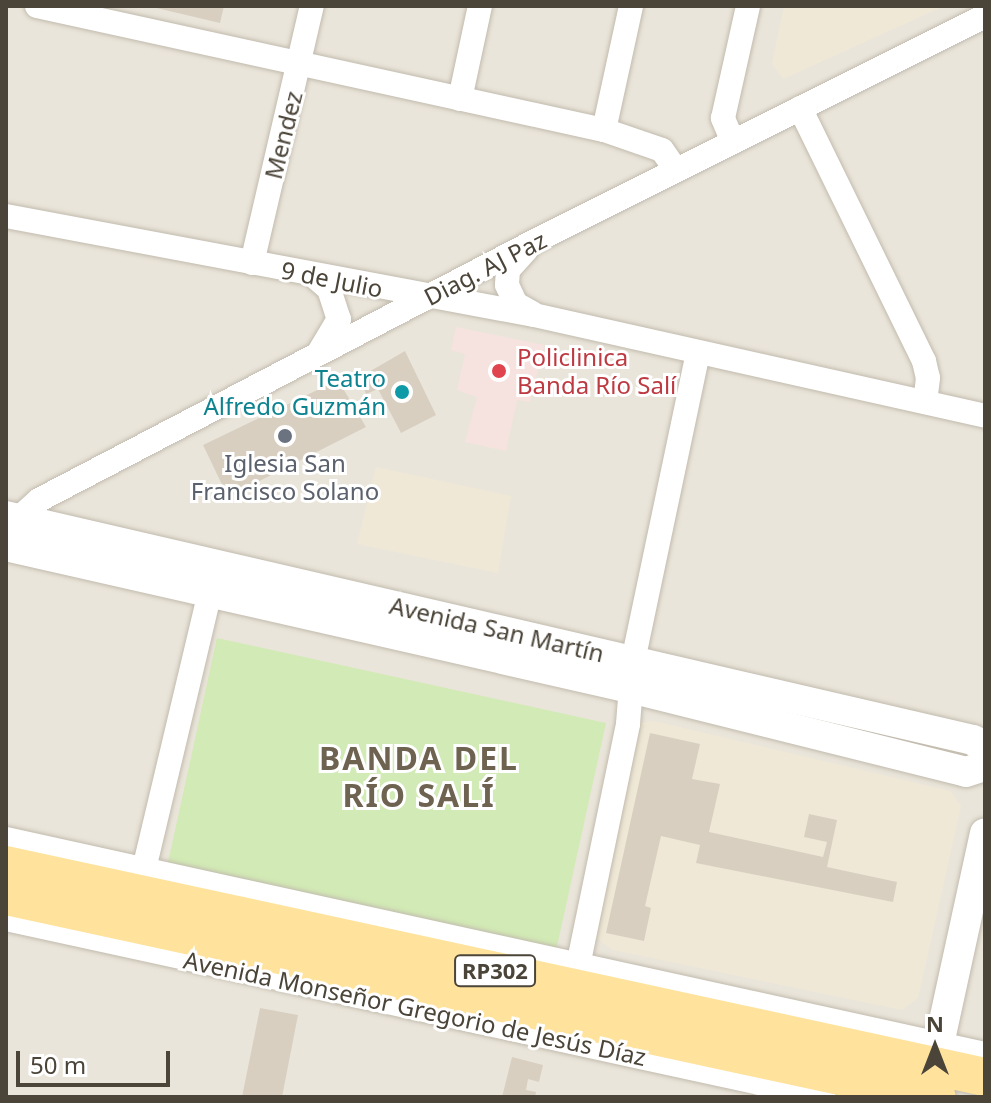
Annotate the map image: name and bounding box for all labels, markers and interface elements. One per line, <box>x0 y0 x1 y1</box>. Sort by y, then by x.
street label: Mendez <box>258 88 308 182</box>
street label: Diag. AJ Paz <box>419 225 551 311</box>
street label: 9 de Julio <box>279 255 385 303</box>
place label: Policlinica Banda Río Salí <box>517 343 676 399</box>
marker: Policlinica Banda Río Salí <box>488 360 510 382</box>
place label: Teatro Alfredo Guzmán <box>203 364 386 420</box>
marker: Teatro Alfredo Guzmán <box>393 383 411 401</box>
marker: Iglesia San Francisco Solano <box>276 427 294 445</box>
place label: Iglesia San Francisco Solano <box>191 449 379 505</box>
street label: Avenida San Martín <box>387 590 607 668</box>
district label: BANDA DEL RÍO SALÍ <box>319 740 519 815</box>
street label: Avenida Monseñor Gregorio de Jesús Díaz <box>181 945 649 1071</box>
road number: RP302 <box>453 953 537 989</box>
north arrow <box>895 1007 975 1087</box>
text: N <box>926 1008 944 1038</box>
scale bar <box>20 1035 174 1085</box>
text: 50 m <box>30 1048 86 1081</box>

